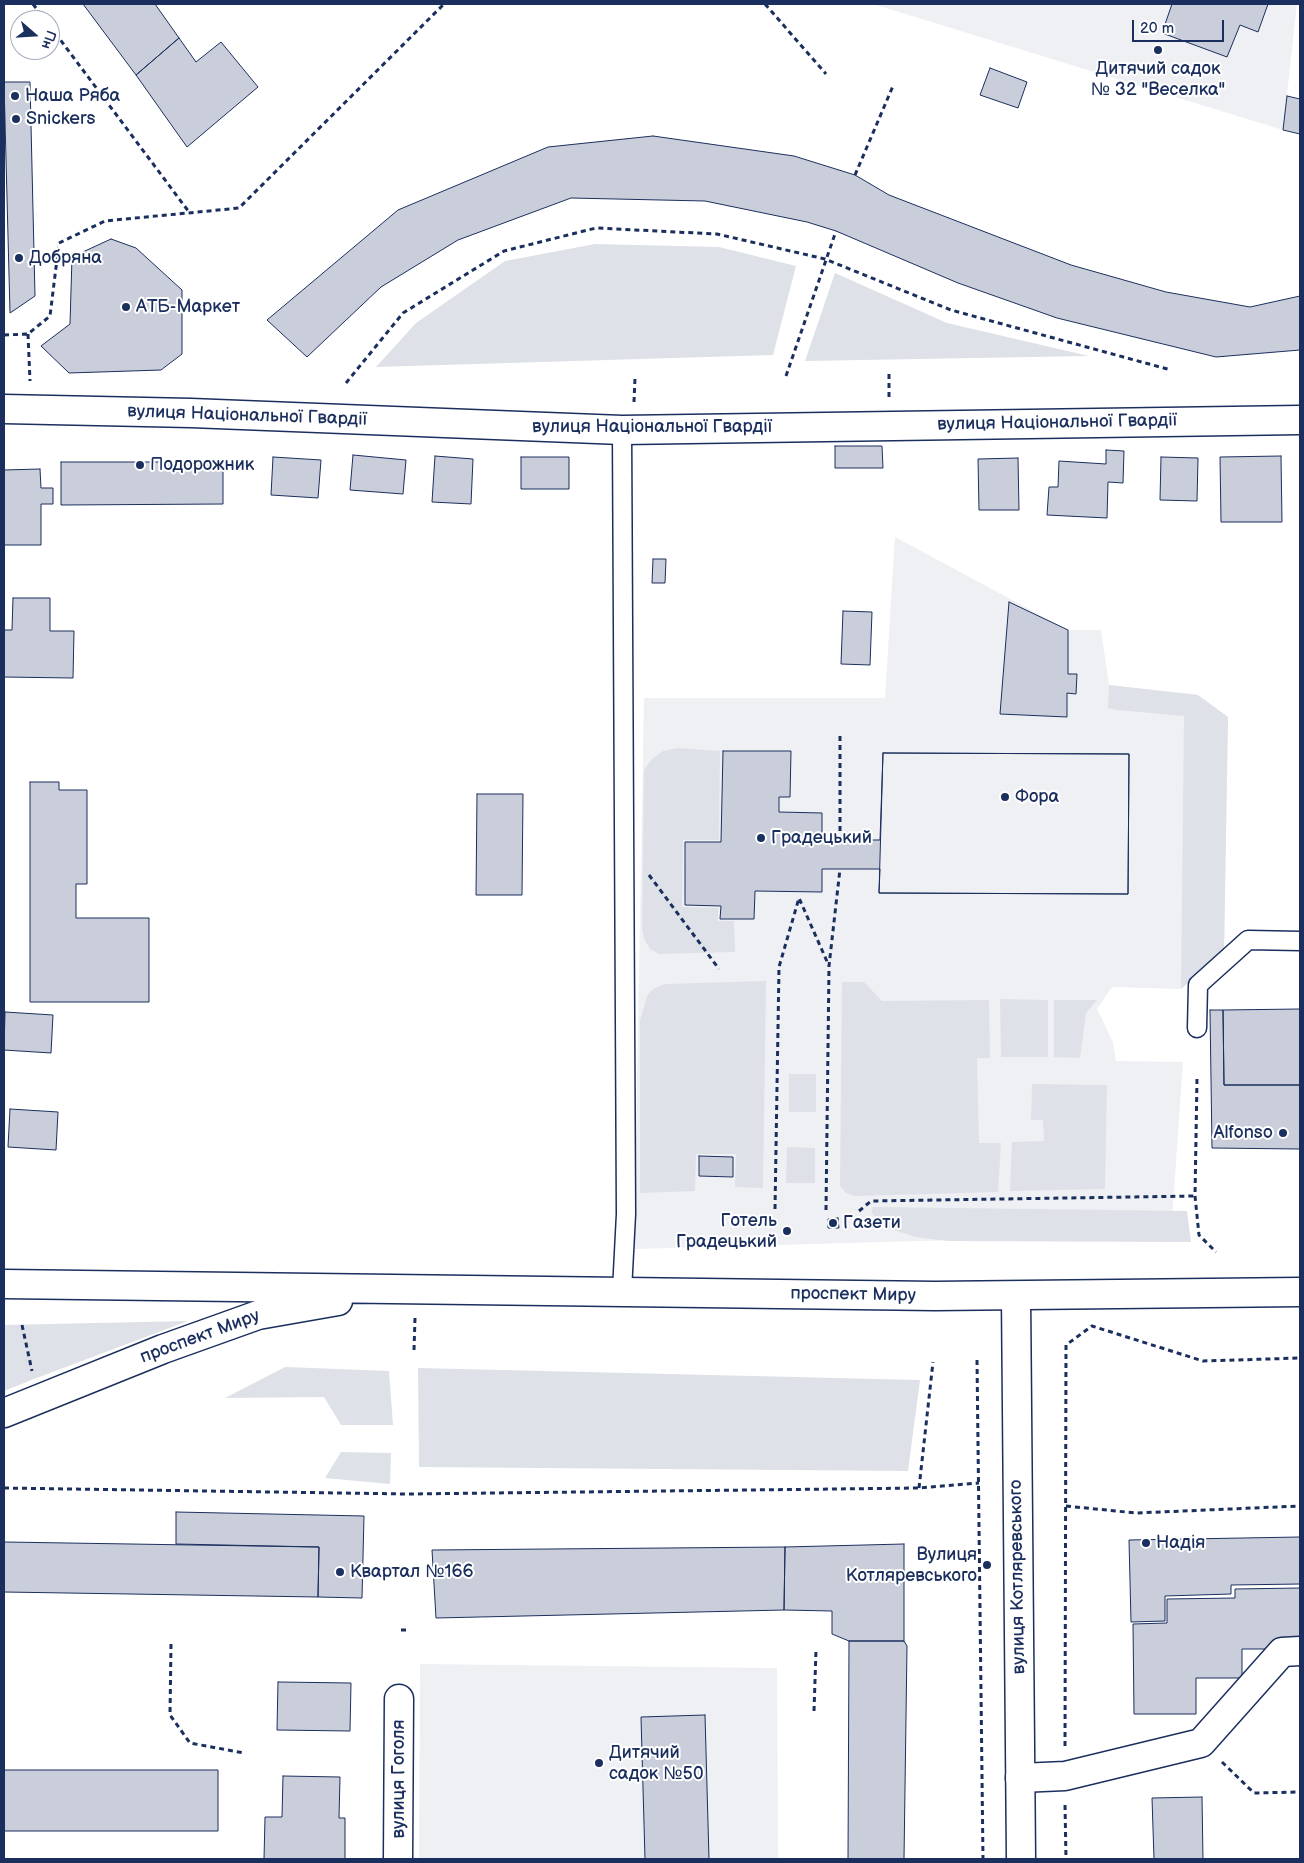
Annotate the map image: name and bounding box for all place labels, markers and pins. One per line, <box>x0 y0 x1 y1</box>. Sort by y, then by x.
marker: Дитячий садок № 32 "Веселка" <box>1152 44 1164 56</box>
place label: Дитячий садок № 32 "Веселка" <box>1091 58 1225 100</box>
place label: Наша Ряба <box>25 85 120 107</box>
marker: Наша Ряба <box>9 90 21 102</box>
place label: Snickers <box>26 108 95 130</box>
marker: Snickers <box>10 113 22 125</box>
place label: Добряна <box>29 247 102 269</box>
marker: Добряна <box>13 252 25 264</box>
place label: АТБ-Маркет <box>136 296 240 318</box>
marker: АТБ-Маркет <box>120 301 132 313</box>
place label: Подорожник <box>150 454 254 476</box>
marker: Подорожник <box>134 459 146 471</box>
place label: Фора <box>1015 786 1059 808</box>
marker: Фора <box>999 791 1011 803</box>
place label: Градецький <box>771 827 872 849</box>
marker: Градецький <box>755 832 767 844</box>
place label: Alfonso <box>1214 1122 1273 1144</box>
marker: Alfonso <box>1277 1127 1289 1139</box>
place label: Готель Градецький <box>676 1210 777 1252</box>
place label: Газети <box>843 1212 901 1234</box>
marker: Газети <box>827 1217 839 1229</box>
marker: Готель Градецький <box>781 1225 793 1237</box>
place label: Надія <box>1156 1532 1205 1554</box>
marker: Надія <box>1140 1537 1152 1549</box>
place label: Вулиця Котляревського <box>846 1544 977 1586</box>
marker: Вулиця Котляревського <box>981 1559 993 1571</box>
place label: Квартал №166 <box>350 1561 473 1583</box>
marker: Квартал №166 <box>334 1566 346 1578</box>
place label: Дитячий садок №50 <box>609 1742 703 1785</box>
marker: Дитячий садок №50 <box>593 1757 605 1769</box>

